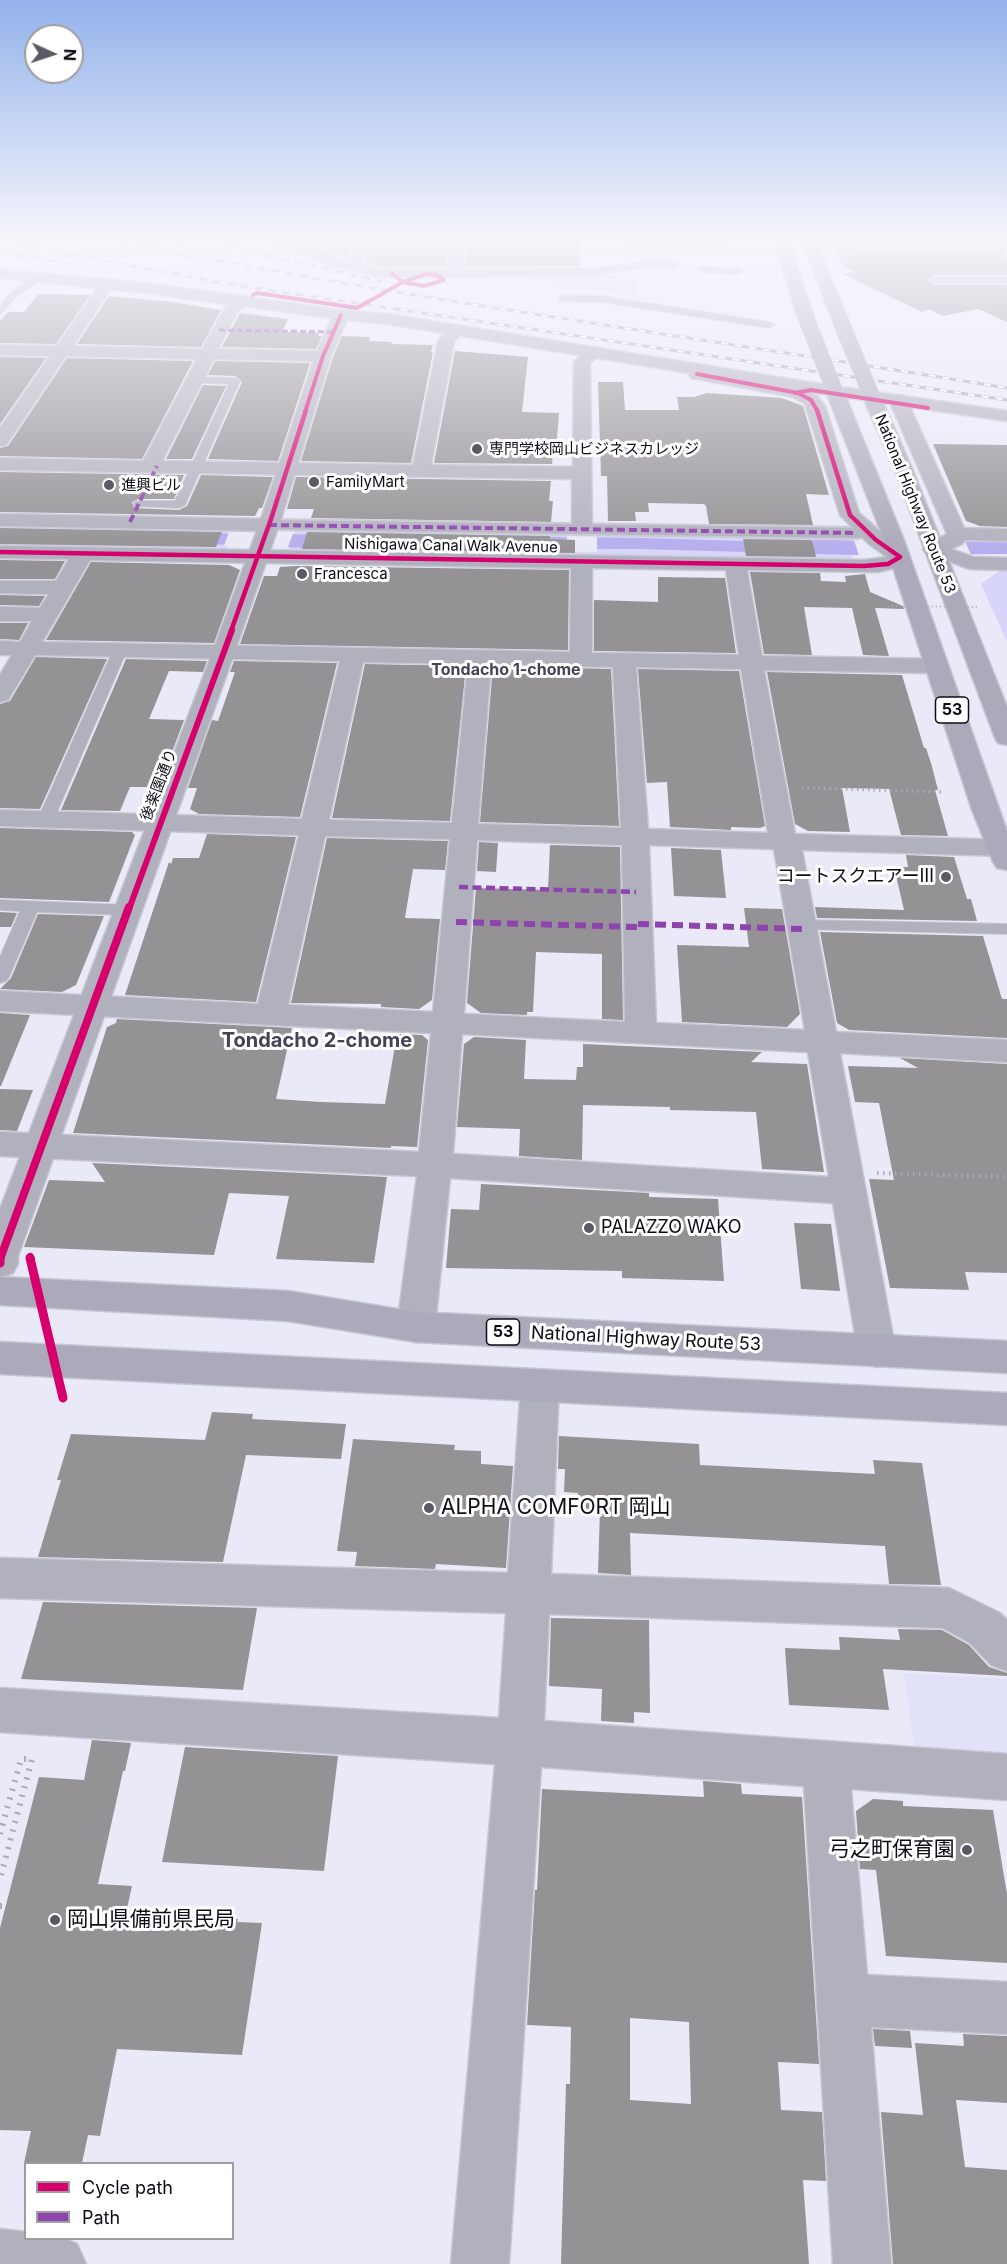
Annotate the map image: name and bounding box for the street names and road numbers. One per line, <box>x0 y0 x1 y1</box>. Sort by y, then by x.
street label: National Highway Route 53 <box>871 412 959 596</box>
street label: Nishigawa Canal Walk Avenue <box>344 535 558 557</box>
road number: 53 <box>936 697 968 723</box>
street label: 後楽園通り <box>137 747 181 823</box>
road number: 53 <box>486 1319 520 1345</box>
street label: National Highway Route 53 <box>531 1322 761 1356</box>

